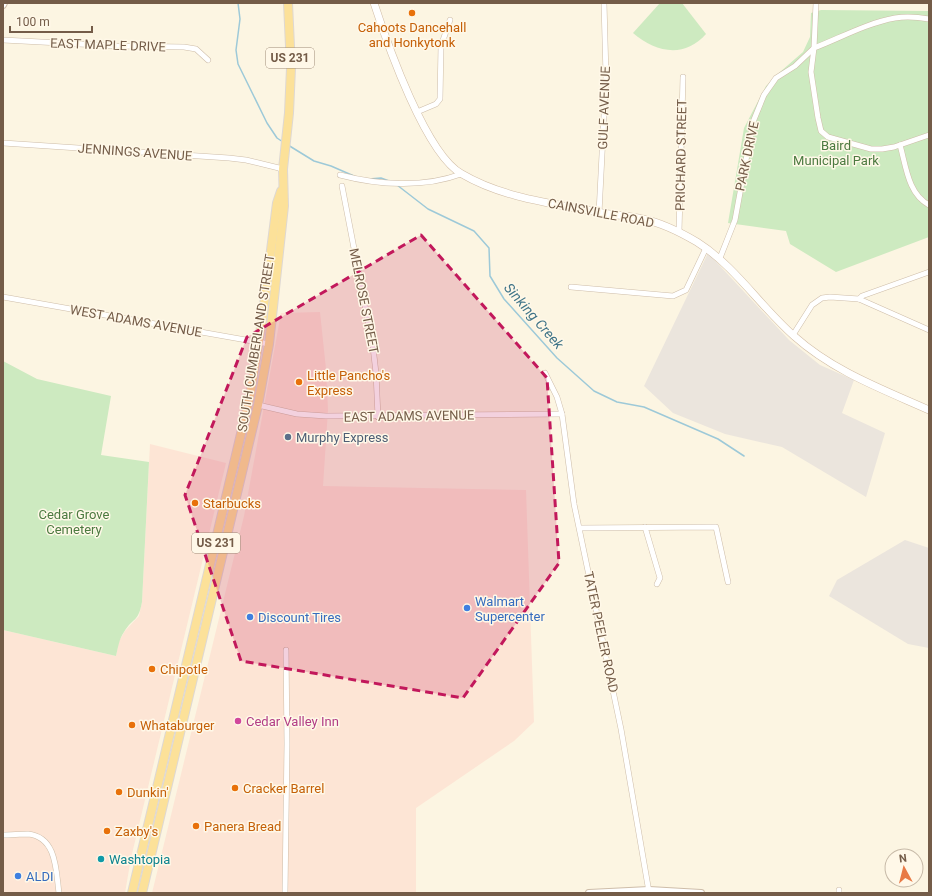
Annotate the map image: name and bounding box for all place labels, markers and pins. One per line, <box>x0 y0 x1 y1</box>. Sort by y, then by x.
marker: Cahoots Dancehall and Honkytonk <box>407 8 417 18</box>
place label: Cahoots Dancehall and Honkytonk <box>358 20 466 50</box>
place label: Little Pancho's Express <box>307 368 391 398</box>
marker: Little Pancho's Express <box>294 377 304 387</box>
place label: Murphy Express <box>296 430 389 445</box>
marker: Murphy Express <box>283 432 293 442</box>
place label: Starbucks <box>203 496 261 511</box>
marker: Starbucks <box>190 498 200 508</box>
place label: Walmart Supercenter <box>475 594 545 624</box>
marker: Walmart Supercenter <box>462 603 472 613</box>
place label: Discount Tires <box>258 610 341 625</box>
marker: Discount Tires <box>245 612 255 622</box>
place label: Chipotle <box>160 662 208 677</box>
marker: Chipotle <box>147 664 157 674</box>
place label: Cedar Valley Inn <box>246 714 339 729</box>
marker: Cedar Valley Inn <box>233 716 243 726</box>
place label: Whataburger <box>140 718 215 733</box>
marker: Whataburger <box>127 720 137 730</box>
place label: Cracker Barrel <box>243 781 324 796</box>
marker: Cracker Barrel <box>230 783 240 793</box>
place label: Dunkin' <box>127 785 168 800</box>
marker: Dunkin' <box>114 787 124 797</box>
place label: Panera Bread <box>204 819 281 834</box>
marker: Panera Bread <box>191 821 201 831</box>
place label: Zaxby's <box>115 824 159 839</box>
marker: Zaxby's <box>102 826 112 836</box>
place label: Washtopia <box>109 852 170 867</box>
marker: Washtopia <box>96 854 106 864</box>
place label: ALDI <box>26 869 54 884</box>
marker: ALDI <box>13 871 23 881</box>

